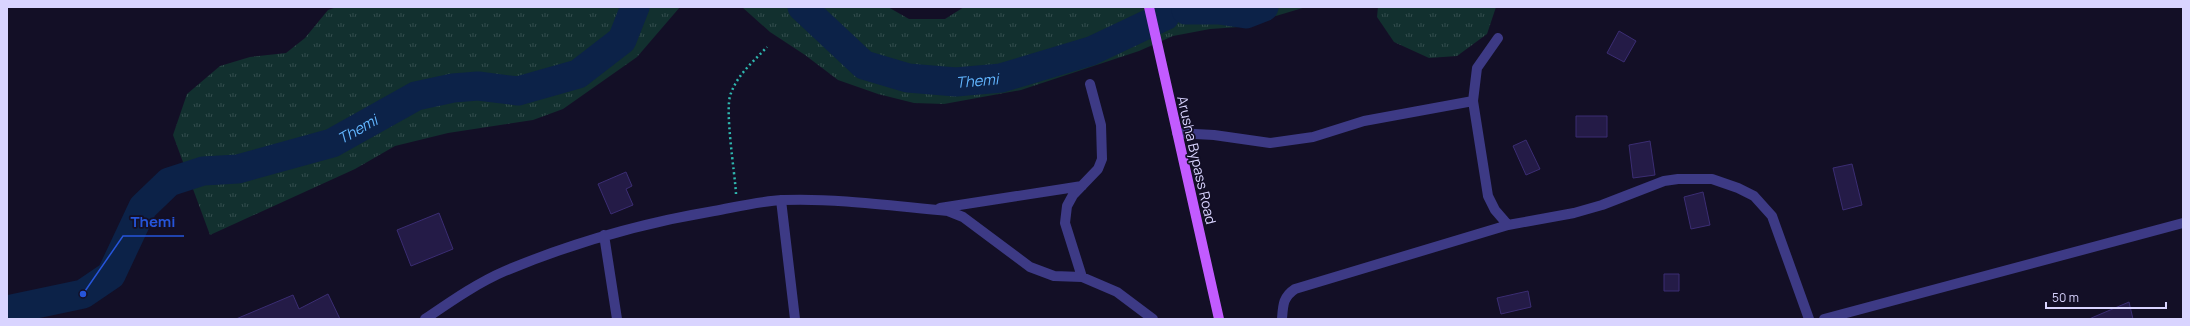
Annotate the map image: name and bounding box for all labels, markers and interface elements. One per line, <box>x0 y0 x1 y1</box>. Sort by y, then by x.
water label: Themi <box>955 68 1002 92</box>
street label: Arusha Bypass Road <box>1173 94 1221 226</box>
water label: Themi <box>334 108 383 148</box>
callout: Themi <box>123 209 184 236</box>
text: Themi <box>131 211 175 232</box>
scale bar <box>2046 284 2166 310</box>
text: 50 m <box>2052 289 2079 306</box>

